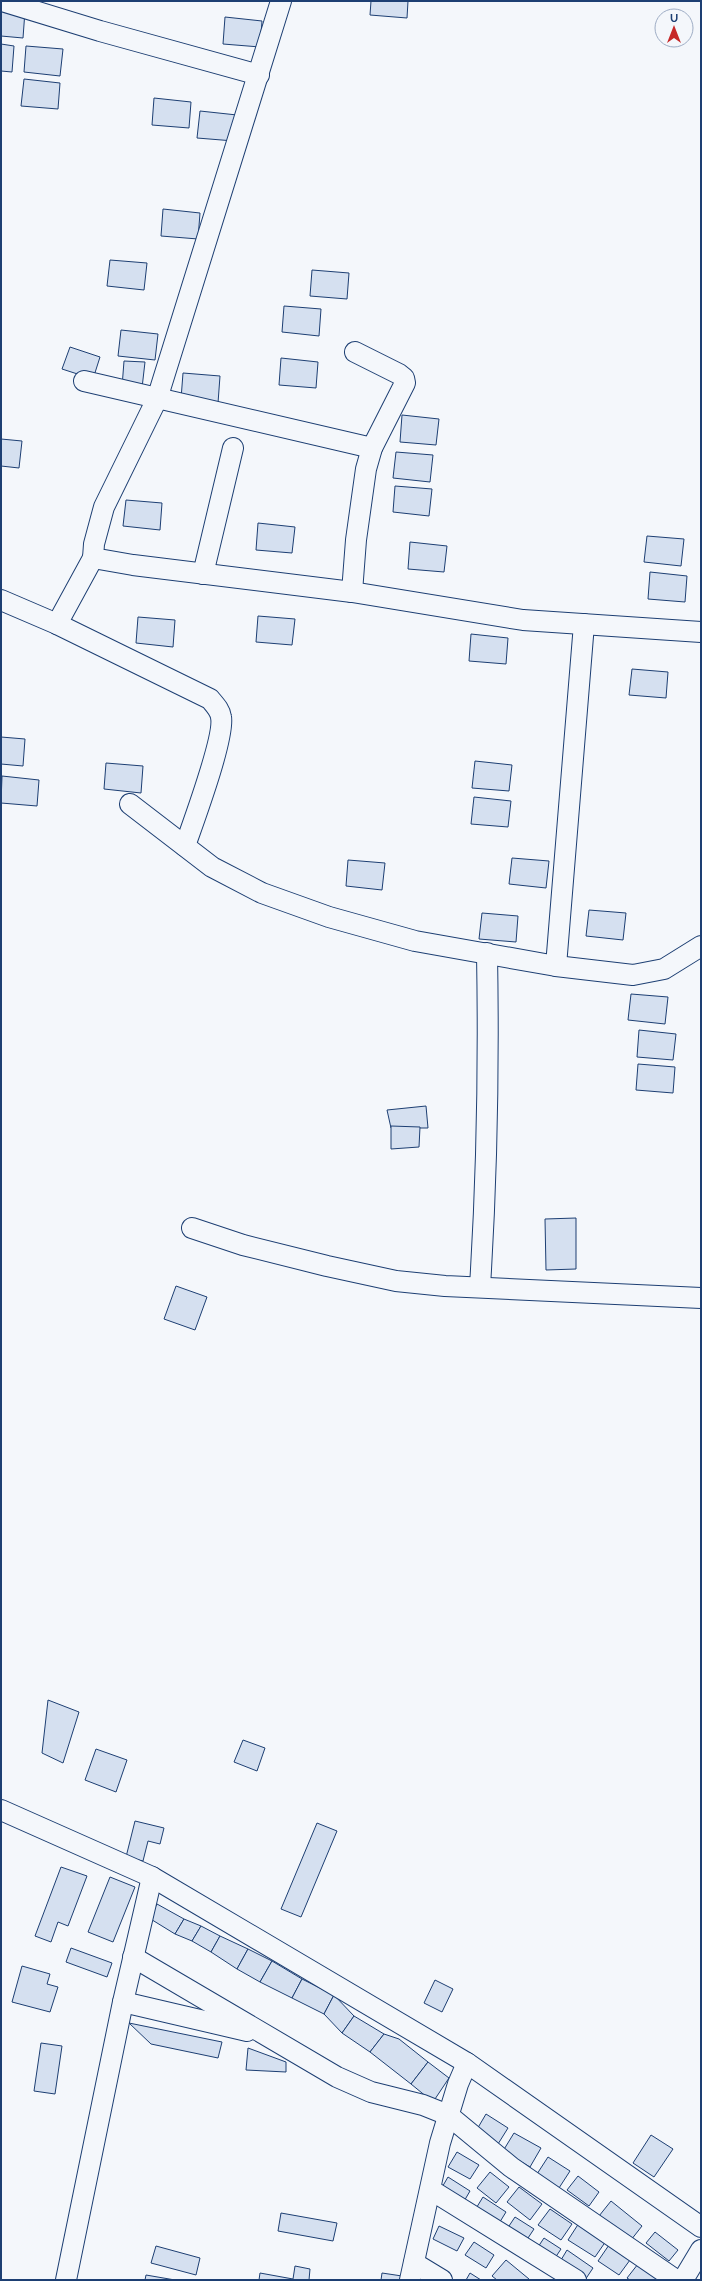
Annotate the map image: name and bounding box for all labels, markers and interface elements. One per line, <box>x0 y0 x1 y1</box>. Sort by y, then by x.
north arrow <box>654 8 694 48</box>
text: U <box>670 12 678 25</box>

